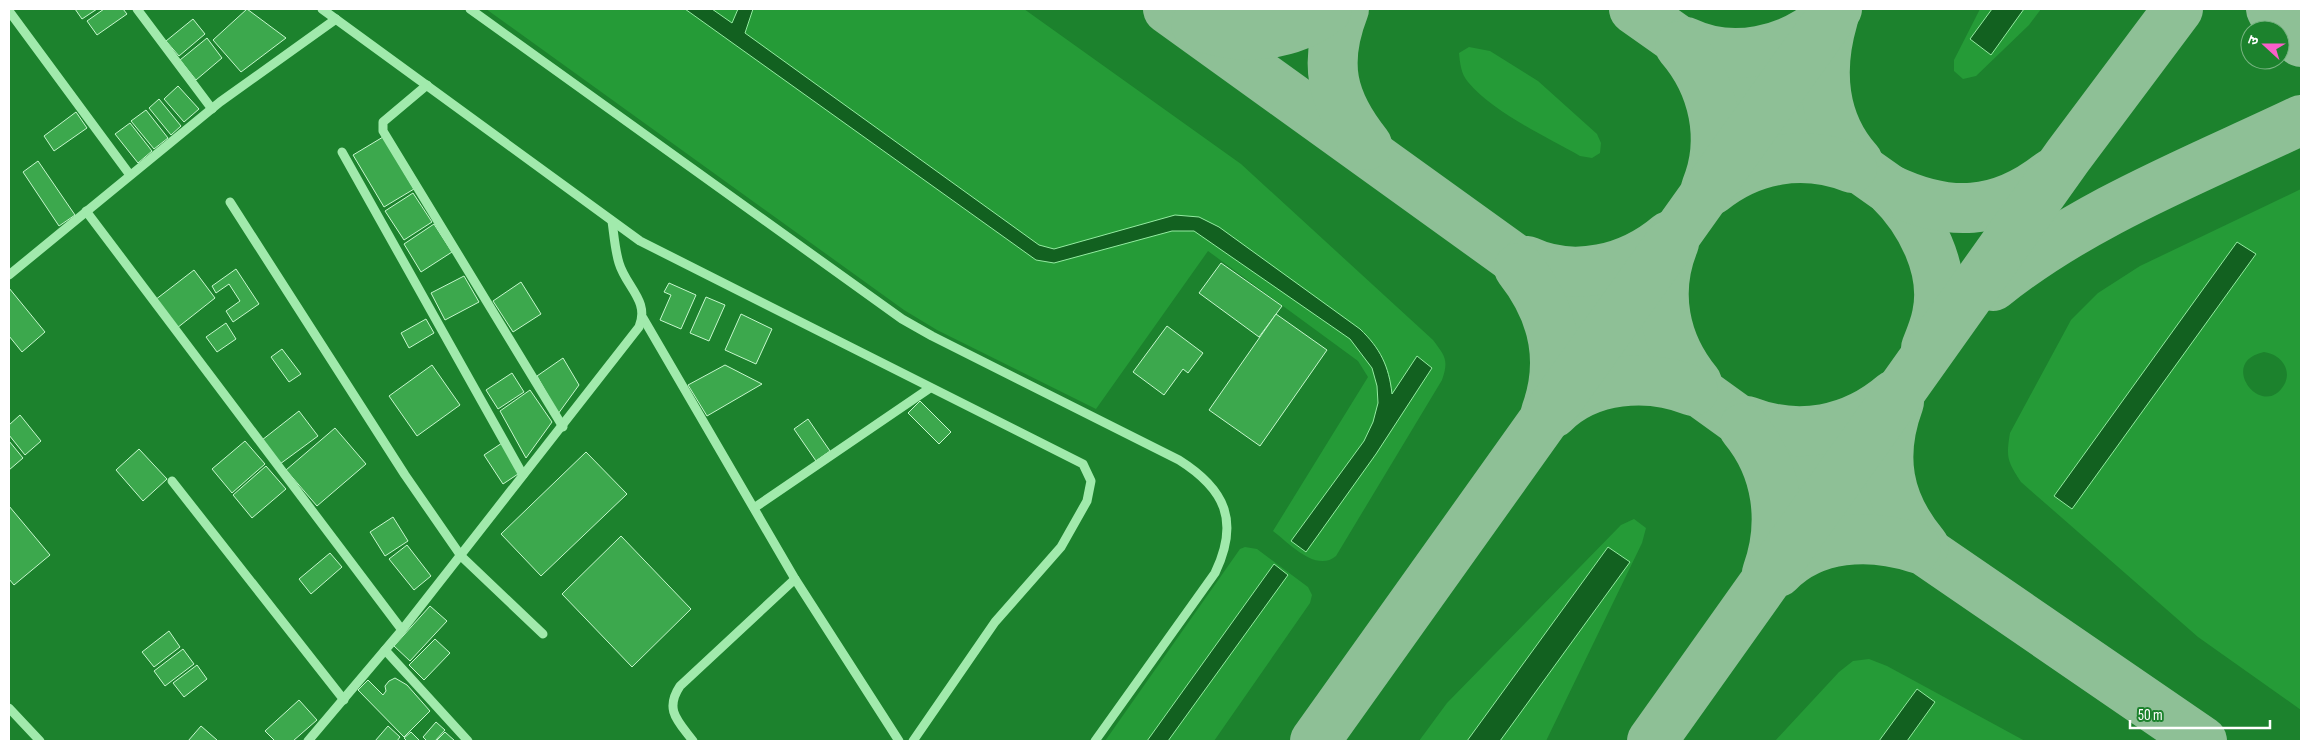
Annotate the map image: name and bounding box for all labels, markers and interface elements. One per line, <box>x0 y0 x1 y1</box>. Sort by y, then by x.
north arrow <box>2240 20 2290 70</box>
text: उ <box>2244 33 2263 47</box>
scale bar <box>2130 698 2270 730</box>
text: 50 m <box>2138 706 2163 725</box>

